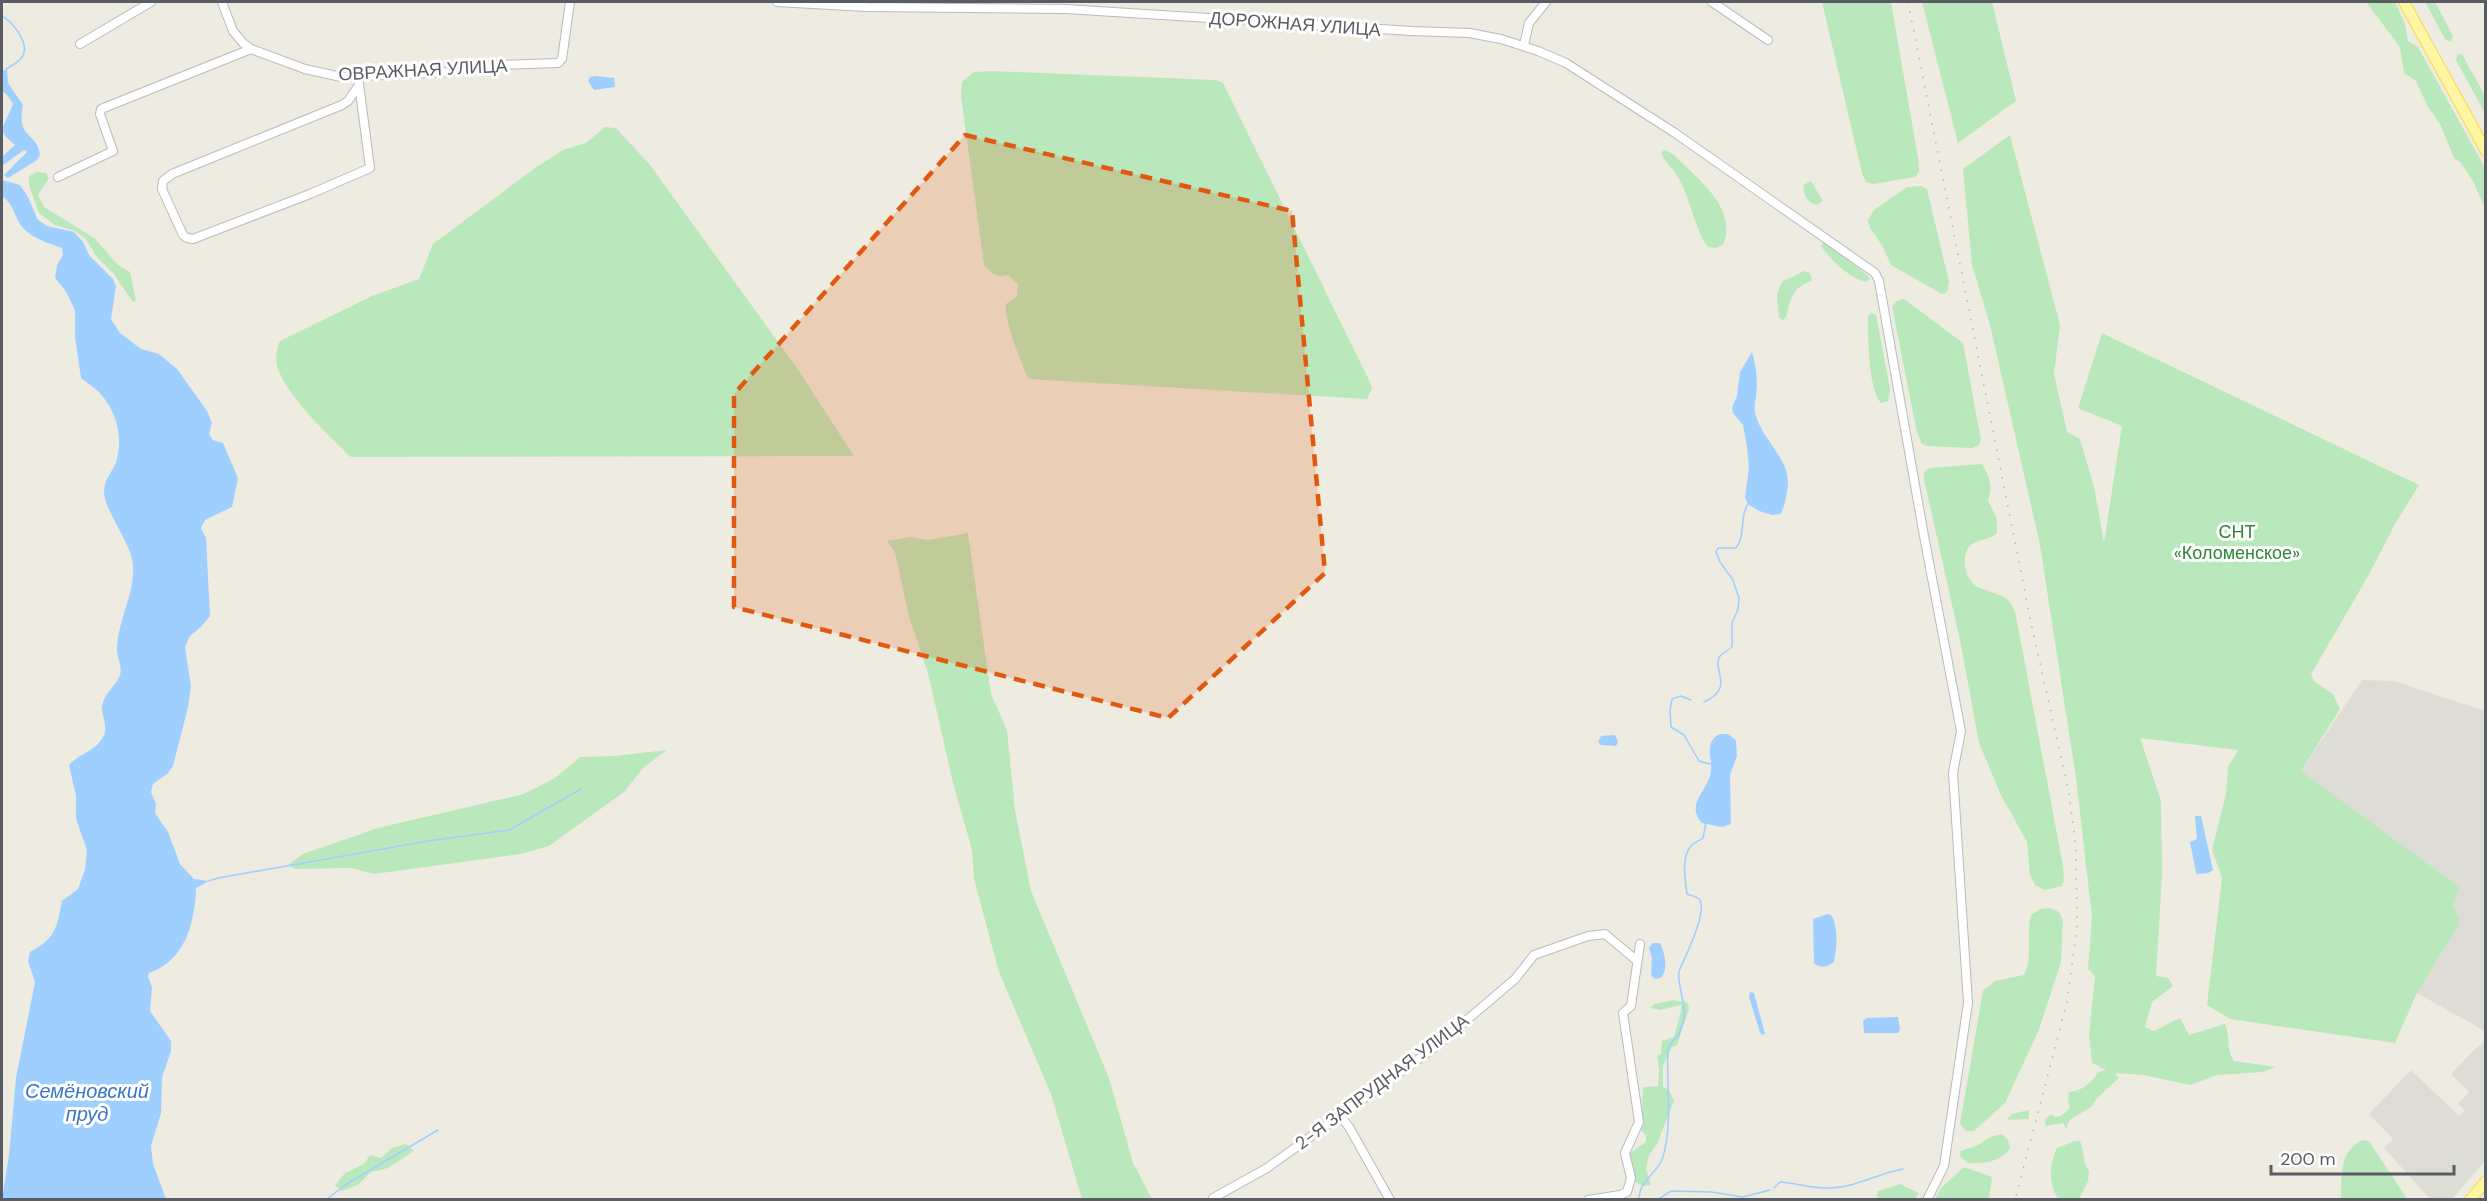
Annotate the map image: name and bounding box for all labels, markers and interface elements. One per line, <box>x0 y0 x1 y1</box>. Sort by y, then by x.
street label: ДОРОЖНАЯ УЛИЦА <box>1209 6 1381 42</box>
street label: ОВРАЖНАЯ УЛИЦА <box>338 54 508 86</box>
park label: СНТ «Коломенское» <box>2174 520 2300 565</box>
street label: 2-Я ЗАПРУДНАЯ УЛИЦА <box>1290 1009 1474 1155</box>
water label: Семёновский пруд <box>25 1078 149 1127</box>
scale bar <box>2271 1138 2454 1176</box>
text: 200 m <box>2280 1147 2336 1171</box>

